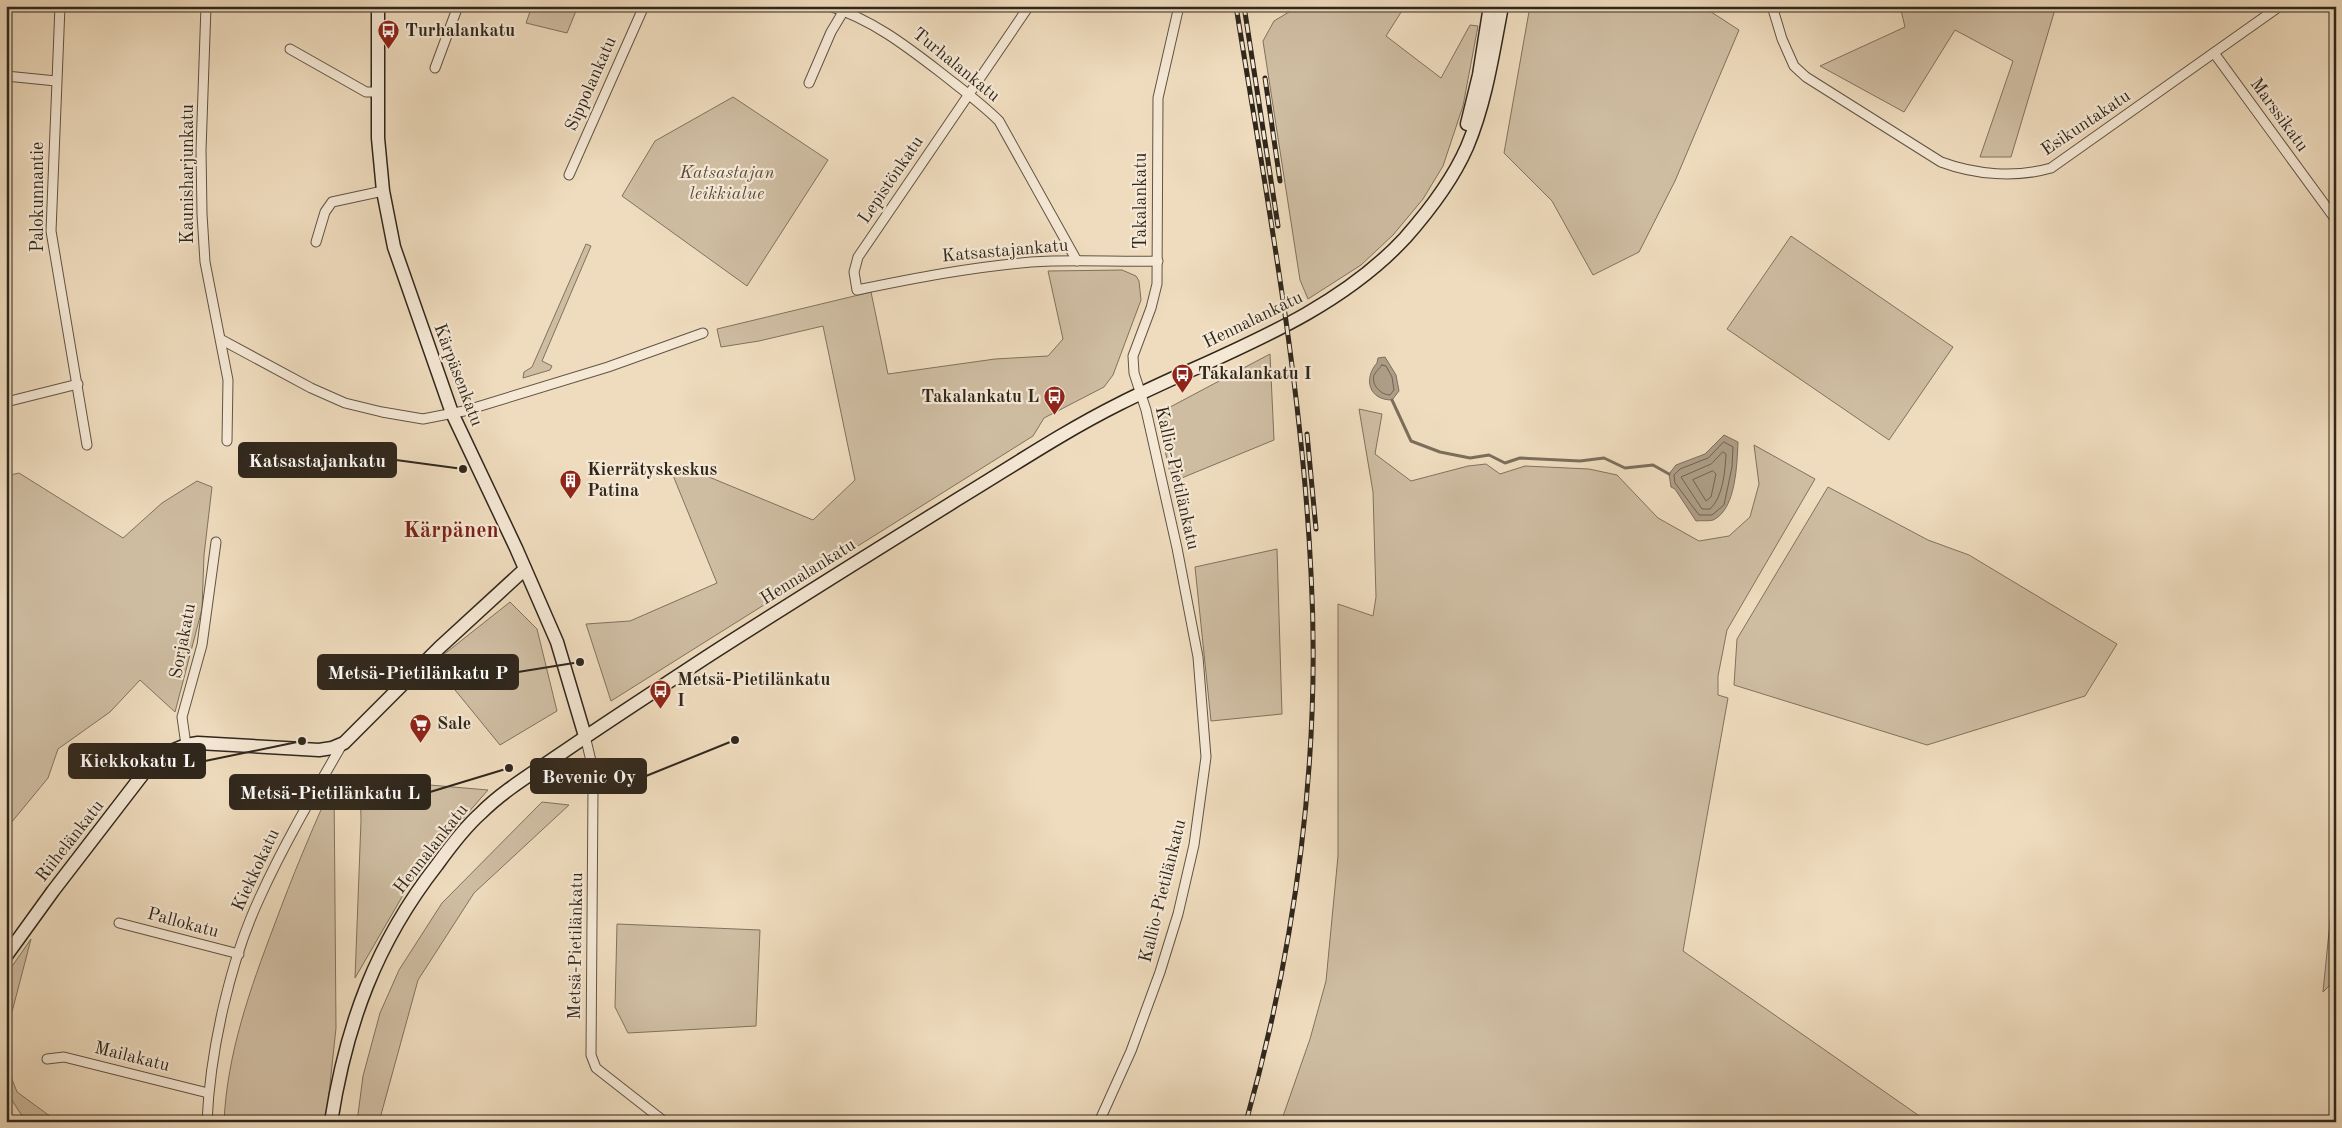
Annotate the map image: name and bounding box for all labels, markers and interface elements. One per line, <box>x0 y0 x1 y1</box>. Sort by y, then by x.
bus stop icon: Turhalankatu <box>377 19 401 50</box>
place label: Turhalankatu <box>405 22 515 40</box>
street label: Turhalankatu <box>909 25 1003 106</box>
street label: Sippolankatu <box>562 34 620 134</box>
street label: Marssikatu <box>2246 75 2312 155</box>
street label: Esikuntakatu <box>2038 86 2134 159</box>
street label: Kaunisharjunkatu <box>179 104 197 244</box>
street label: Lepistönkatu <box>855 133 927 227</box>
street label: Palokunnantie <box>29 142 47 252</box>
street label: Takalankatu <box>1132 152 1150 249</box>
park label: Katsastajan leikkialue <box>678 164 775 203</box>
street label: Katsastajankatu <box>941 236 1069 266</box>
street label: Hennalankatu <box>1200 288 1306 352</box>
street label: Kärpäsenkatu <box>430 321 486 429</box>
bus stop icon: Takalankatu I <box>1170 362 1194 393</box>
place label: Takalankatu I <box>1198 365 1312 383</box>
bus stop icon: Takalankatu L <box>1043 385 1067 416</box>
place label: Takalankatu L <box>921 388 1039 406</box>
street label: Kallio-Pietilänkatu <box>1152 404 1202 552</box>
callout: Katsastajankatu <box>239 443 396 477</box>
text: Katsastajankatu <box>248 453 386 472</box>
place label: Kierrätyskeskus Patina <box>587 461 717 500</box>
building icon: Kierrätyskeskus Patina <box>559 468 583 499</box>
district label: Kärpänen <box>403 520 499 542</box>
street label: Hennalankatu <box>757 535 859 608</box>
street label: Sorjakatu <box>167 601 199 680</box>
callout: Metsä-Pietilänkatu P <box>318 655 518 689</box>
text: Metsä-Pietilänkatu P <box>328 665 508 684</box>
place label: Metsä-Pietilänkatu I <box>677 671 830 710</box>
bus stop icon: Metsä-Pietilänkatu I <box>649 678 673 709</box>
supermarket icon: Sale <box>409 712 433 743</box>
place label: Sale <box>437 715 471 733</box>
callout: Kiekkokatu L <box>69 744 205 778</box>
text: Kiekkokatu L <box>79 753 195 772</box>
callout: Bevenic Oy <box>531 759 646 793</box>
text: Bevenic Oy <box>542 769 636 788</box>
callout: Metsä-Pietilänkatu L <box>230 775 430 809</box>
text: Metsä-Pietilänkatu L <box>240 785 420 804</box>
street label: Riihelänkatu <box>33 796 108 885</box>
street label: Hennalankatu <box>391 800 472 897</box>
street label: Kallio-Pietilänkatu <box>1137 817 1190 964</box>
street label: Kiekkokatu <box>229 826 283 914</box>
street label: Metsä-Pietilänkatu <box>566 872 586 1020</box>
street label: Pallokatu <box>145 905 221 941</box>
street label: Mailakatu <box>93 1039 172 1075</box>

